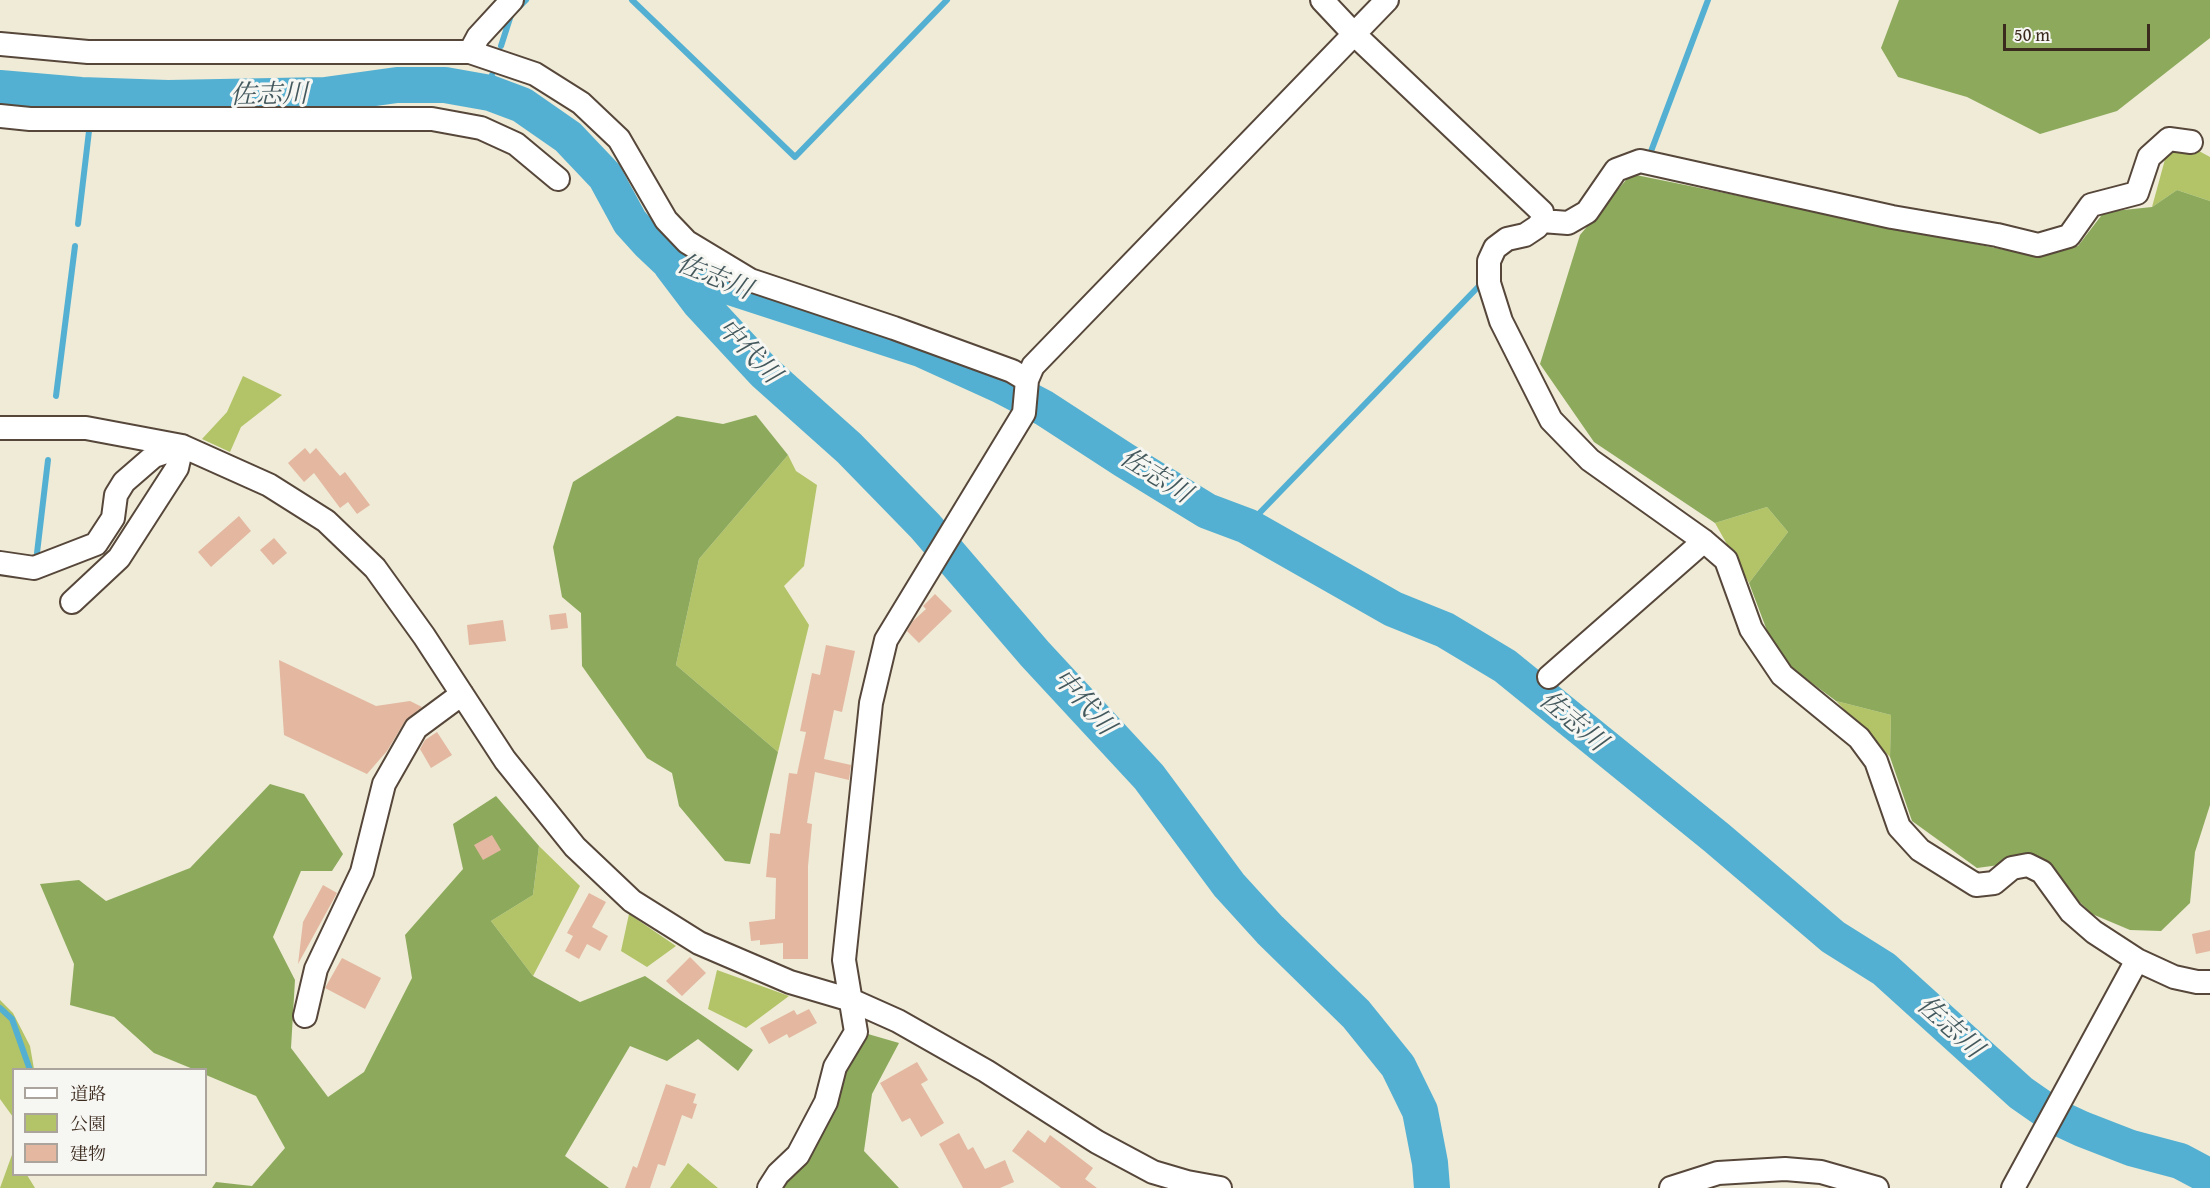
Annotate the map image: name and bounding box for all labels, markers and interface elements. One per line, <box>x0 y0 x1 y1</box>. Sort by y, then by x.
scale bar <box>2006 12 2153 50</box>
text: 50 m <box>2014 21 2050 48</box>
water label: 佐志川 <box>230 80 308 112</box>
water label: 佐志川 <box>672 249 756 307</box>
water label: 中代川 <box>710 313 786 391</box>
water label: 佐志川 <box>1114 443 1196 511</box>
water label: 中代川 <box>1045 664 1121 742</box>
water label: 佐志川 <box>1532 685 1612 759</box>
water label: 佐志川 <box>1910 990 1988 1066</box>
legend <box>12 1068 207 1176</box>
text: 道路 <box>70 1080 106 1107</box>
text: 公園 <box>70 1110 106 1137</box>
text: 建物 <box>70 1140 106 1167</box>

